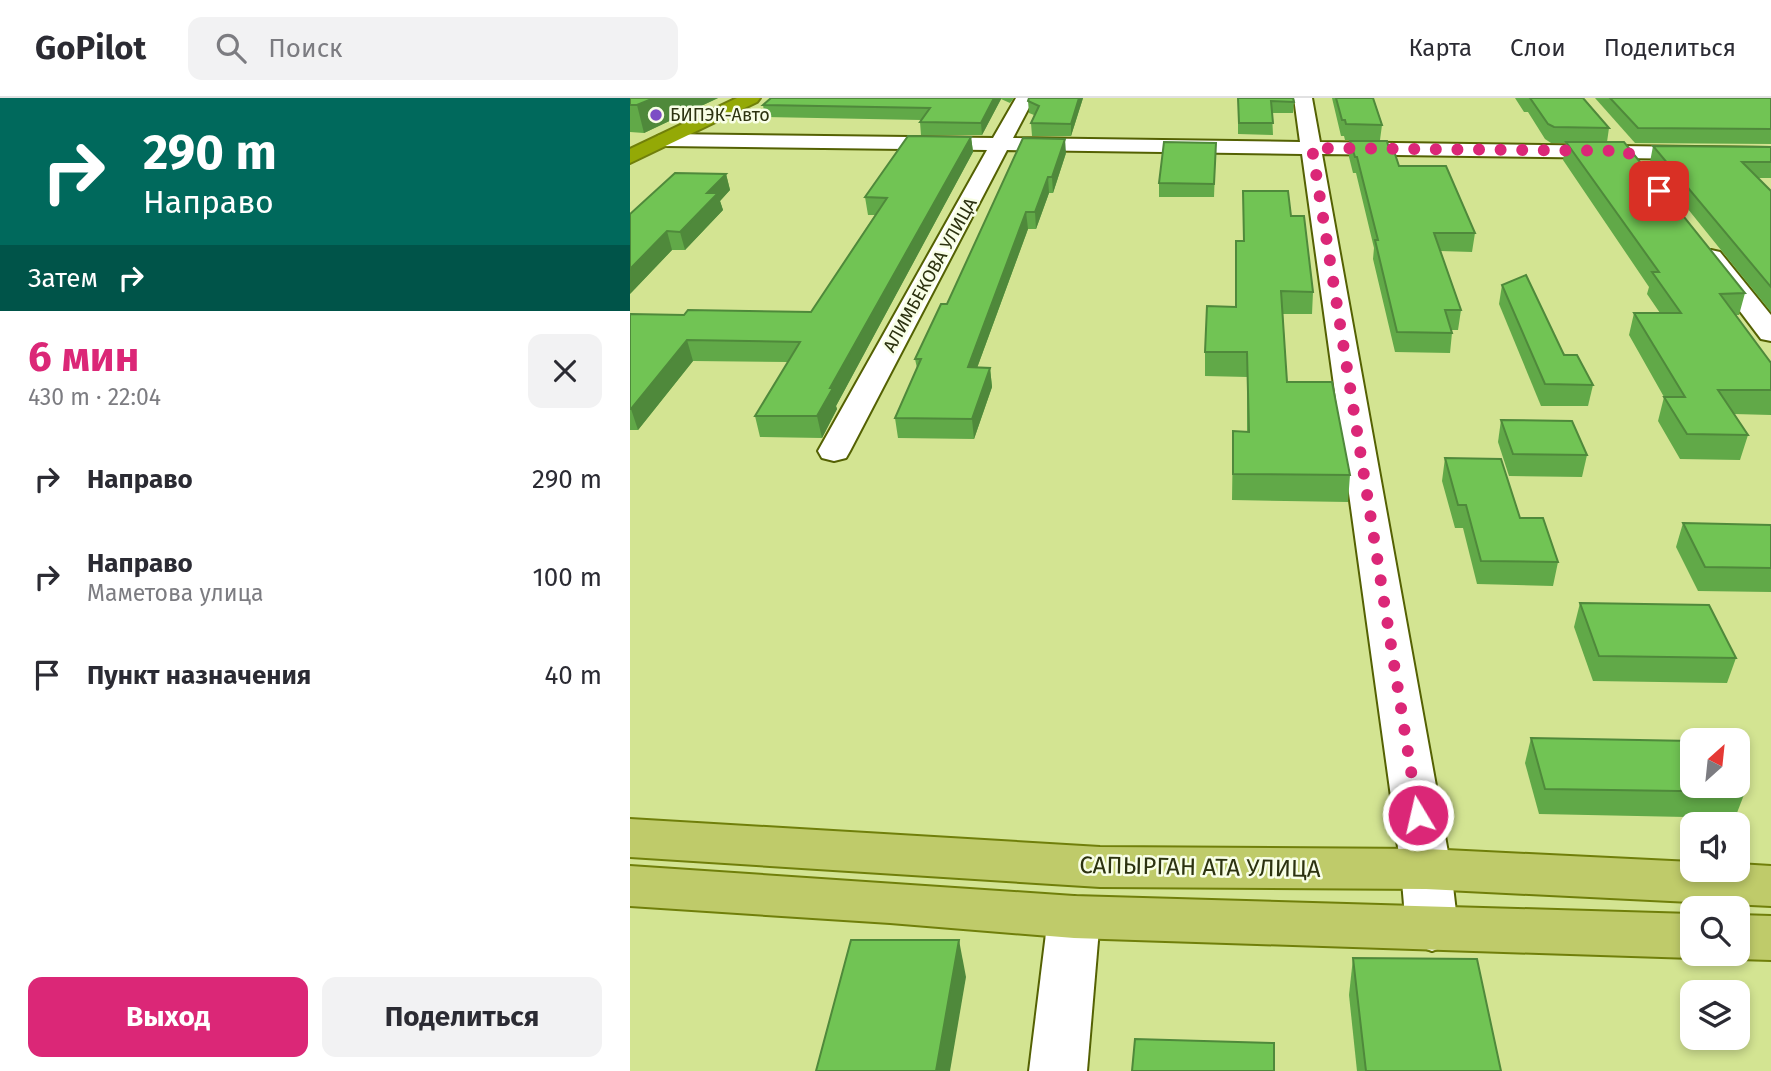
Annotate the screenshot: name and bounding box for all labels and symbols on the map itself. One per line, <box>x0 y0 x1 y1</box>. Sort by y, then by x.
place label: БИПЭК-Авто <box>670 104 770 126</box>
marker: БИПЭК-Авто <box>648 107 664 123</box>
pin <box>1629 161 1689 221</box>
street label: АЛИМБЕКОВА УЛИЦА <box>878 193 982 356</box>
north arrow <box>1680 728 1750 798</box>
position arrow <box>1381 778 1455 852</box>
street label: САПЫРГАН АТА УЛИЦА <box>1079 851 1321 883</box>

